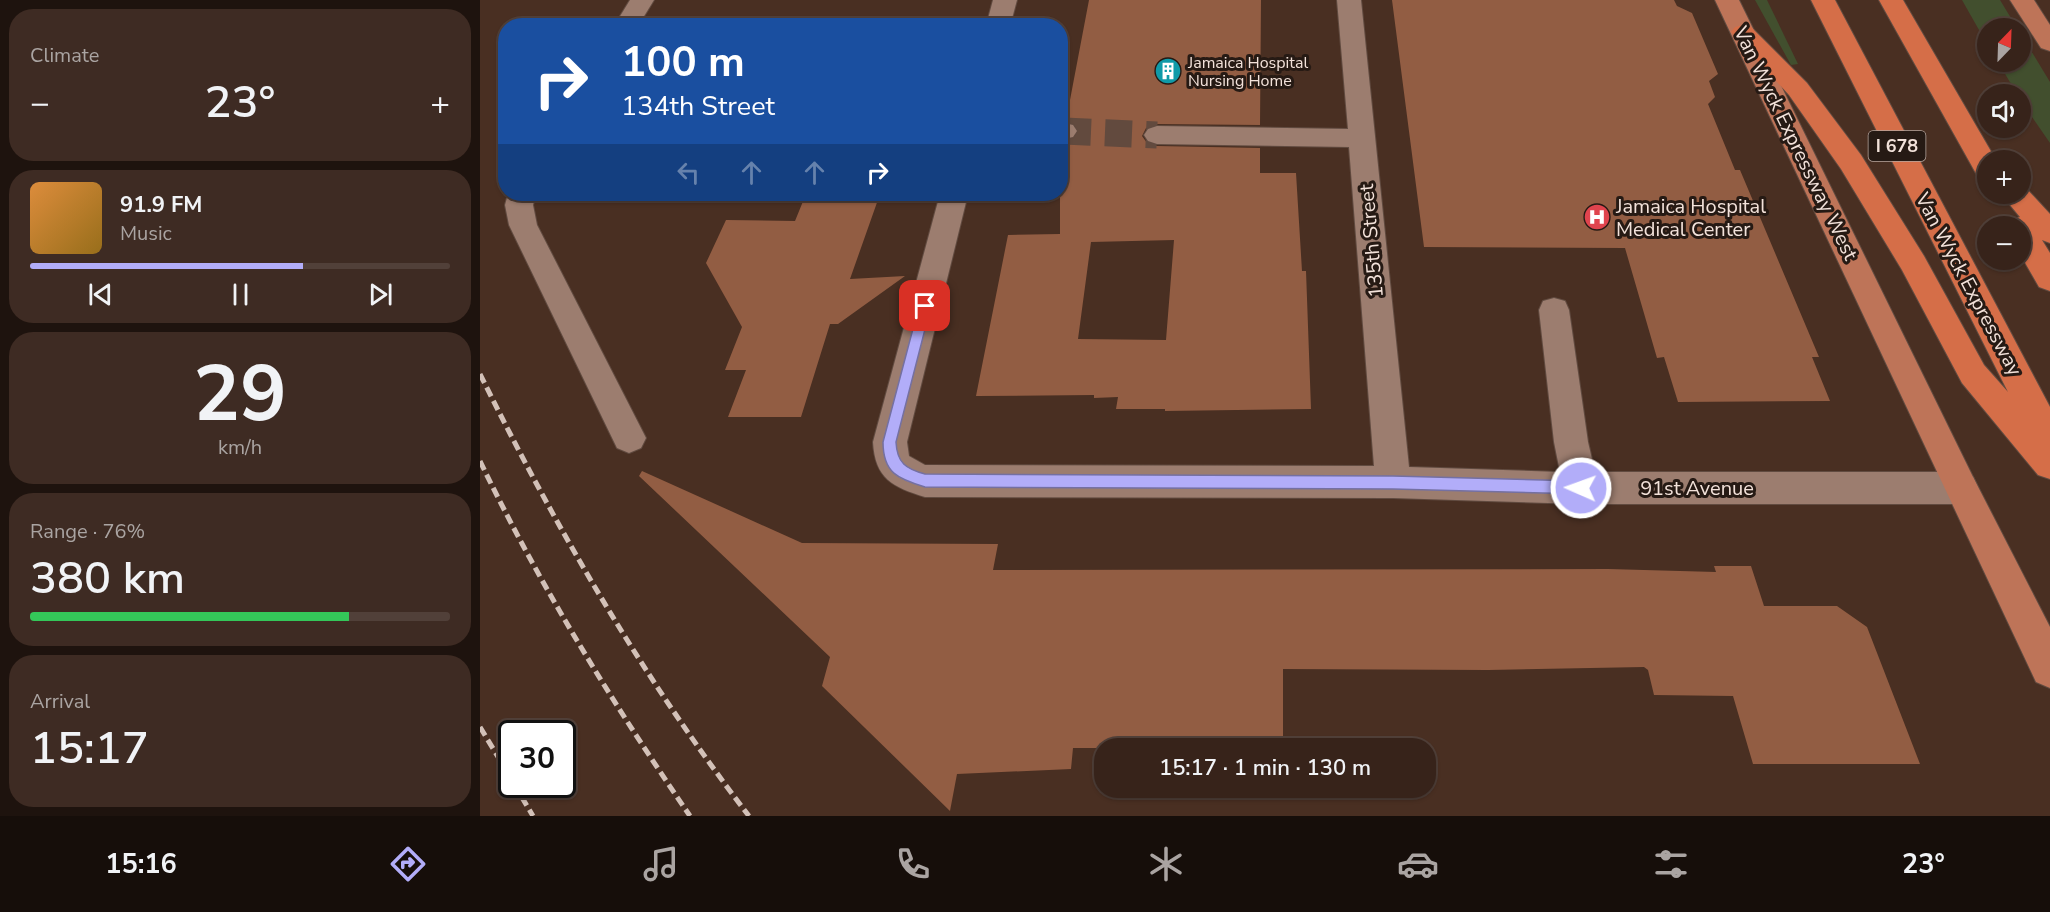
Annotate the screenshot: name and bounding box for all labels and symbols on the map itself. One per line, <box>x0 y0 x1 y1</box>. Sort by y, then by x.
north arrow <box>1977 18 2031 72</box>
street label: Van Wyck Expressway West <box>1727 21 1864 265</box>
place label: Jamaica Hospital Nursing Home <box>1187 52 1308 92</box>
building icon: Jamaica Hospital Nursing Home <box>1153 56 1183 86</box>
road number: I 678 <box>1868 131 1926 161</box>
street label: 135th Street <box>1353 182 1390 299</box>
street label: Van Wyck Expressway <box>1908 187 2029 381</box>
place label: Jamaica Hospital Medical Center <box>1615 193 1766 243</box>
hospital icon: Jamaica Hospital Medical Center <box>1582 202 1612 232</box>
pin <box>899 280 950 331</box>
position arrow <box>1549 456 1613 520</box>
street label: 91st Avenue <box>1640 475 1754 502</box>
speed limit sign: 30 <box>498 720 576 798</box>

